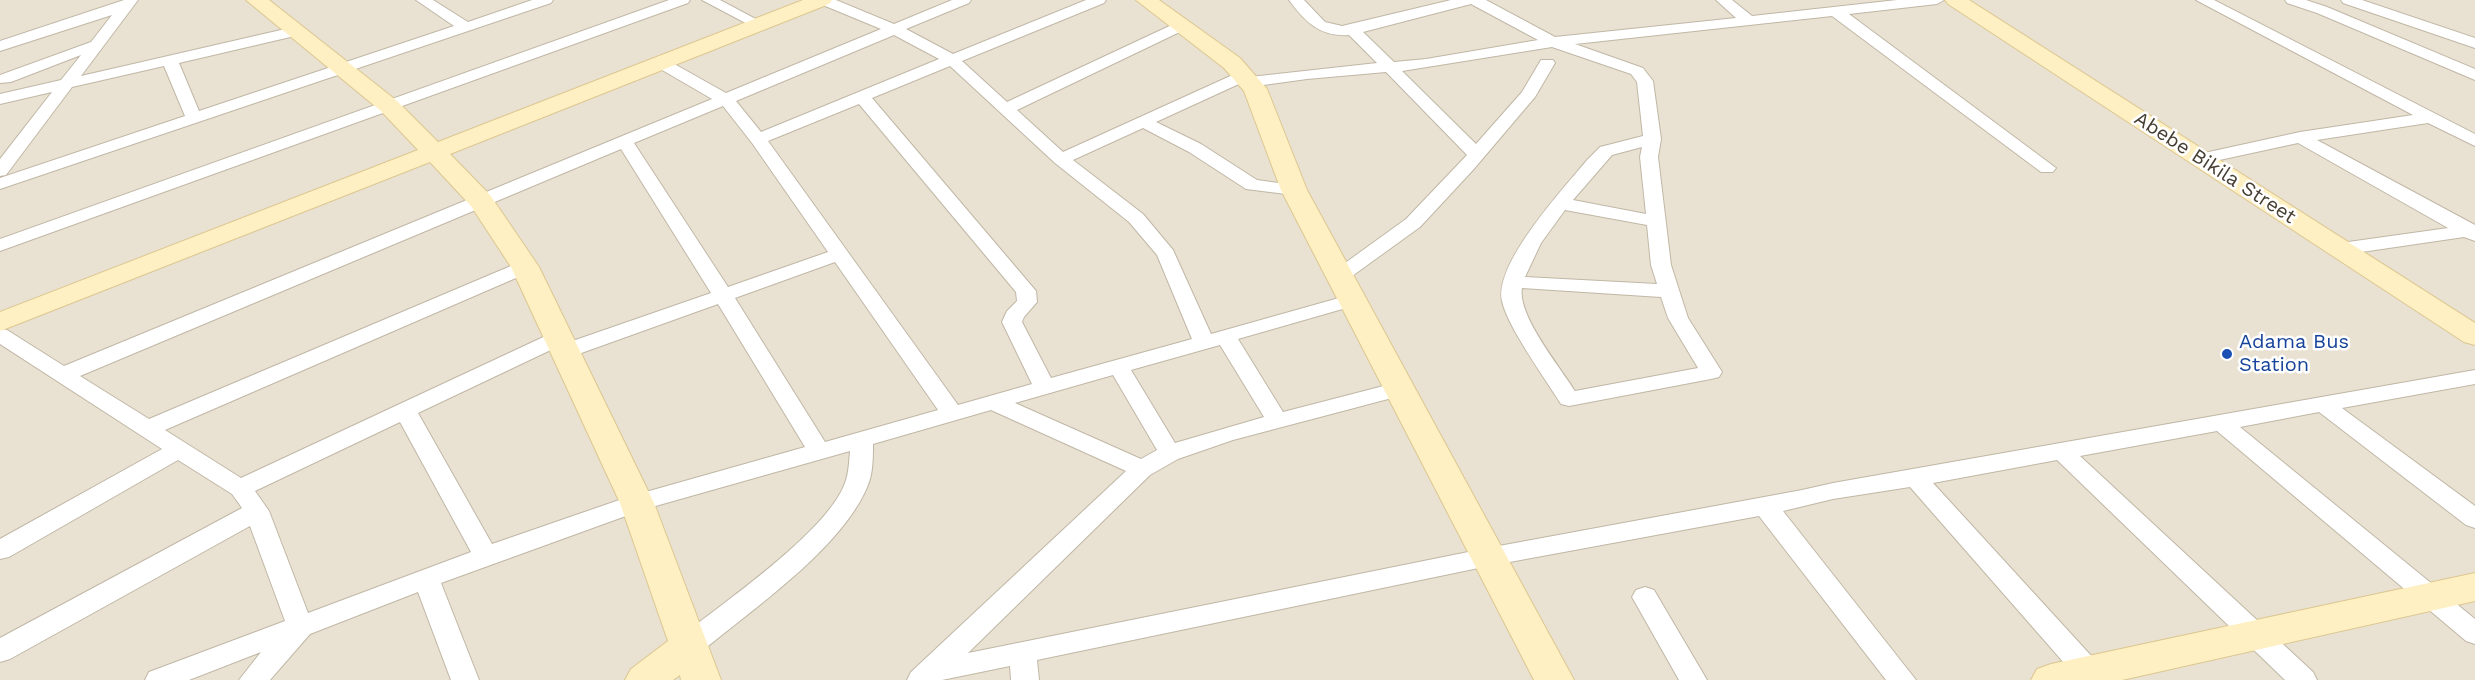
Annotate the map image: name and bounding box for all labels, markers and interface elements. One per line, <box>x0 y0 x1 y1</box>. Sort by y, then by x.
street label: Abebe Bikila Street <box>2130 107 2300 229</box>
place label: Adama Bus Station <box>2239 330 2349 377</box>
marker: Adama Bus Station <box>2220 347 2234 361</box>

